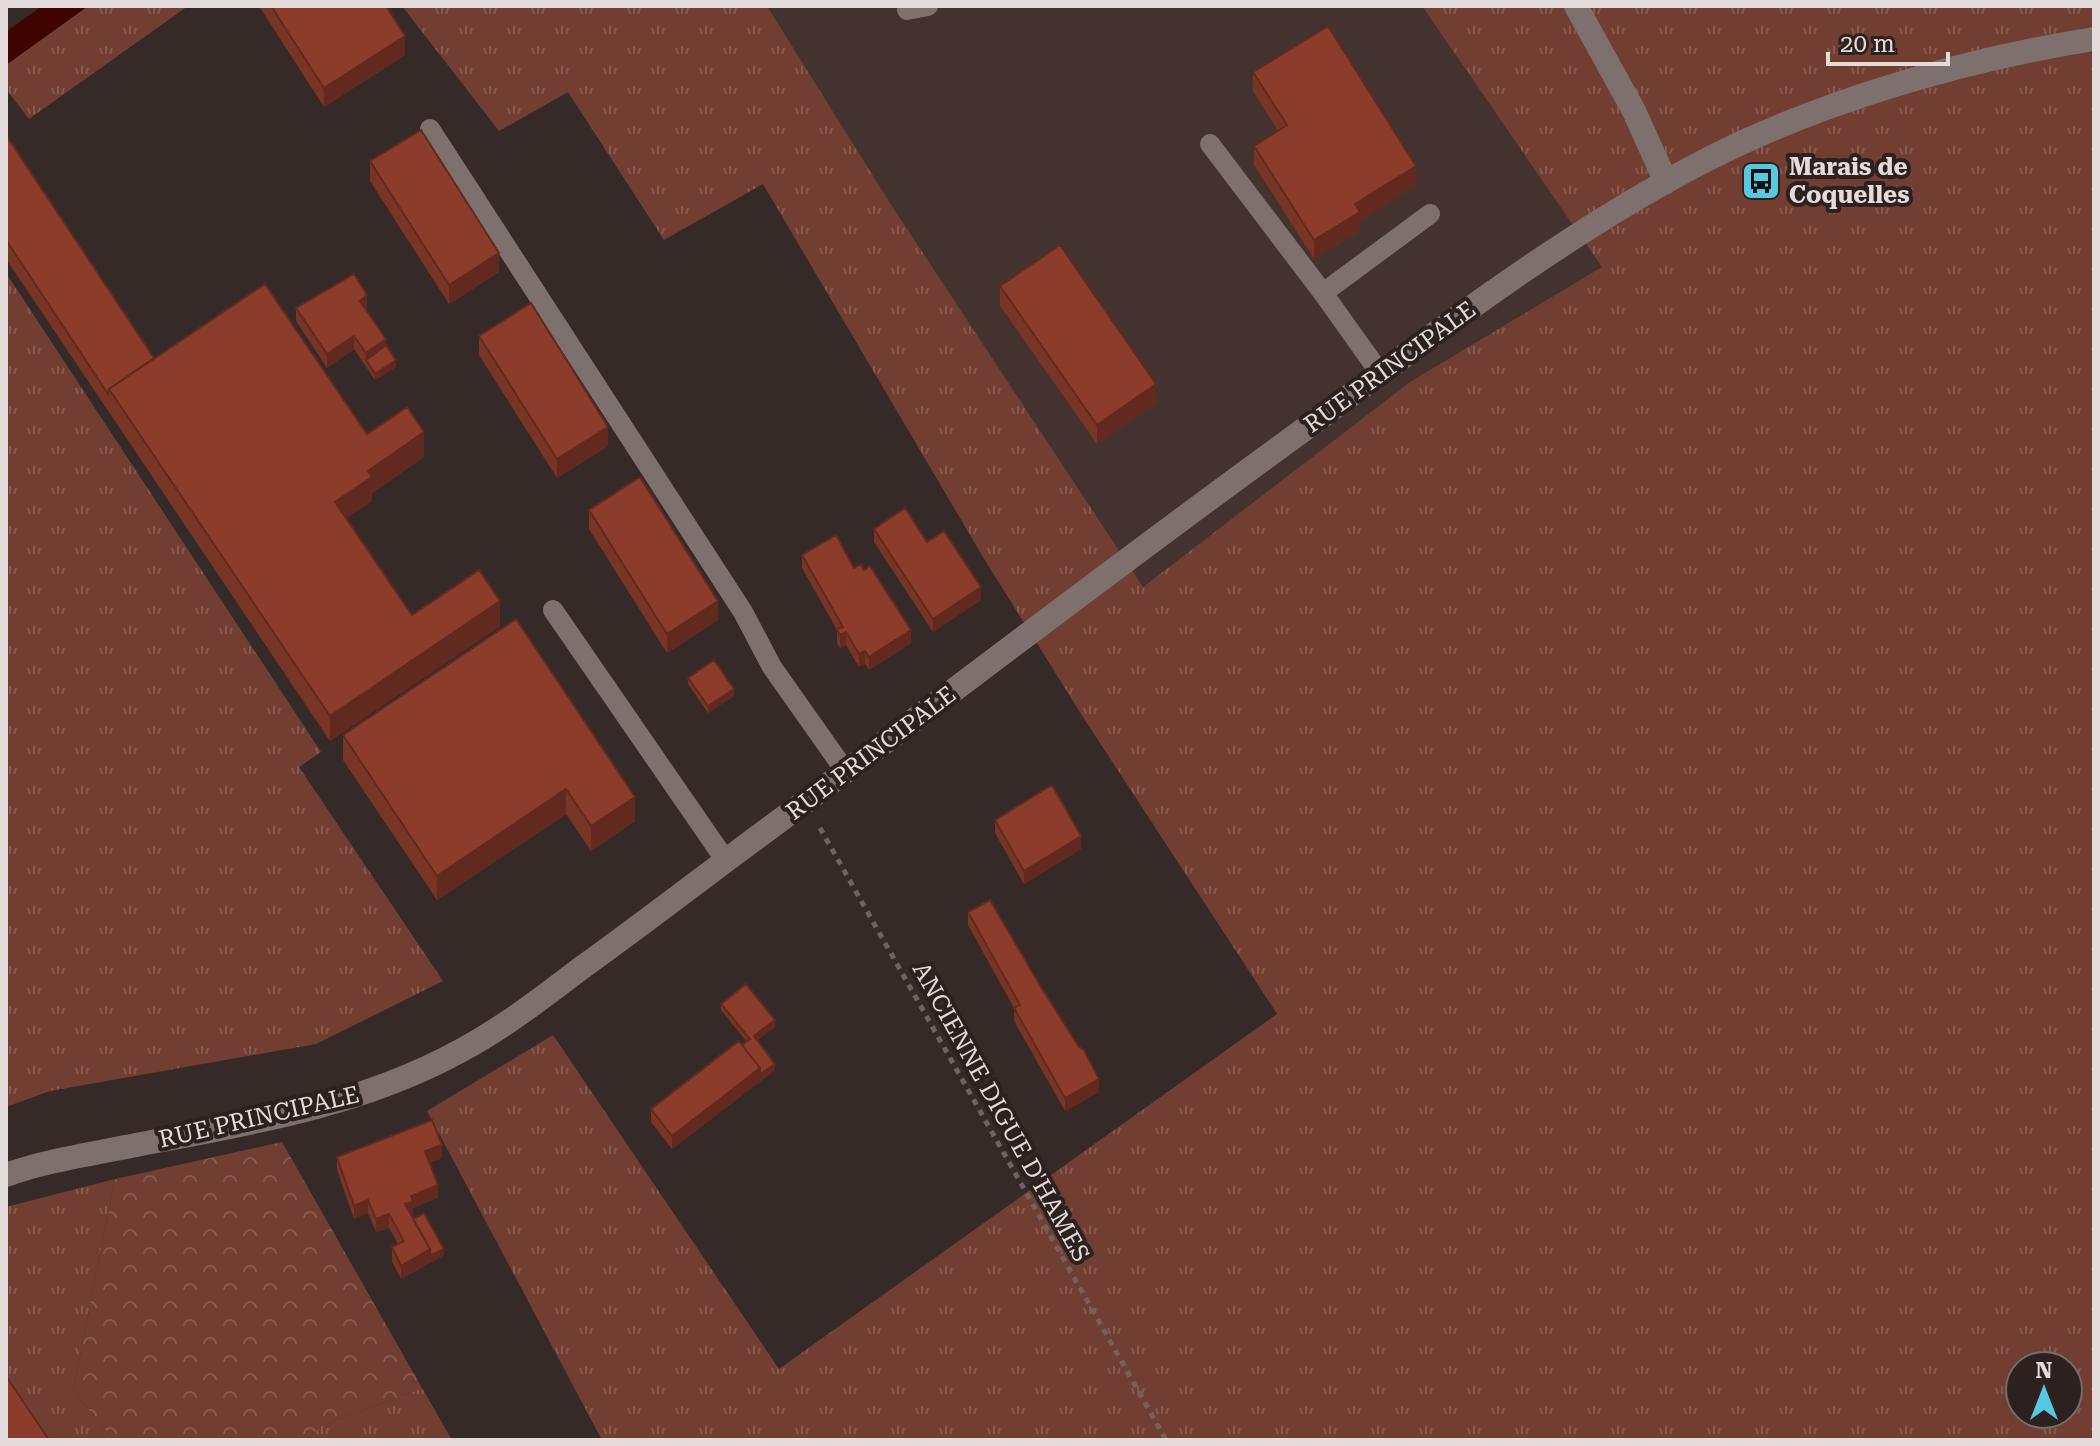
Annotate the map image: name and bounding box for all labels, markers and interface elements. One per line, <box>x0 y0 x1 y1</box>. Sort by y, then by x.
scale bar <box>1828 16 1948 66</box>
text: 20 m <box>1840 30 1895 58</box>
place label: Marais de Coquelles <box>1789 153 1910 209</box>
bus stop icon: Marais de Coquelles <box>1740 160 1782 202</box>
street label: RUE PRINCIPALE <box>1299 295 1481 439</box>
street label: RUE PRINCIPALE <box>781 680 961 826</box>
street label: ANCIENNE DIGUE D'HAMES <box>907 957 1095 1267</box>
street label: RUE PRINCIPALE <box>156 1080 362 1154</box>
north arrow <box>2004 1350 2084 1430</box>
text: N <box>2036 1358 2053 1383</box>

